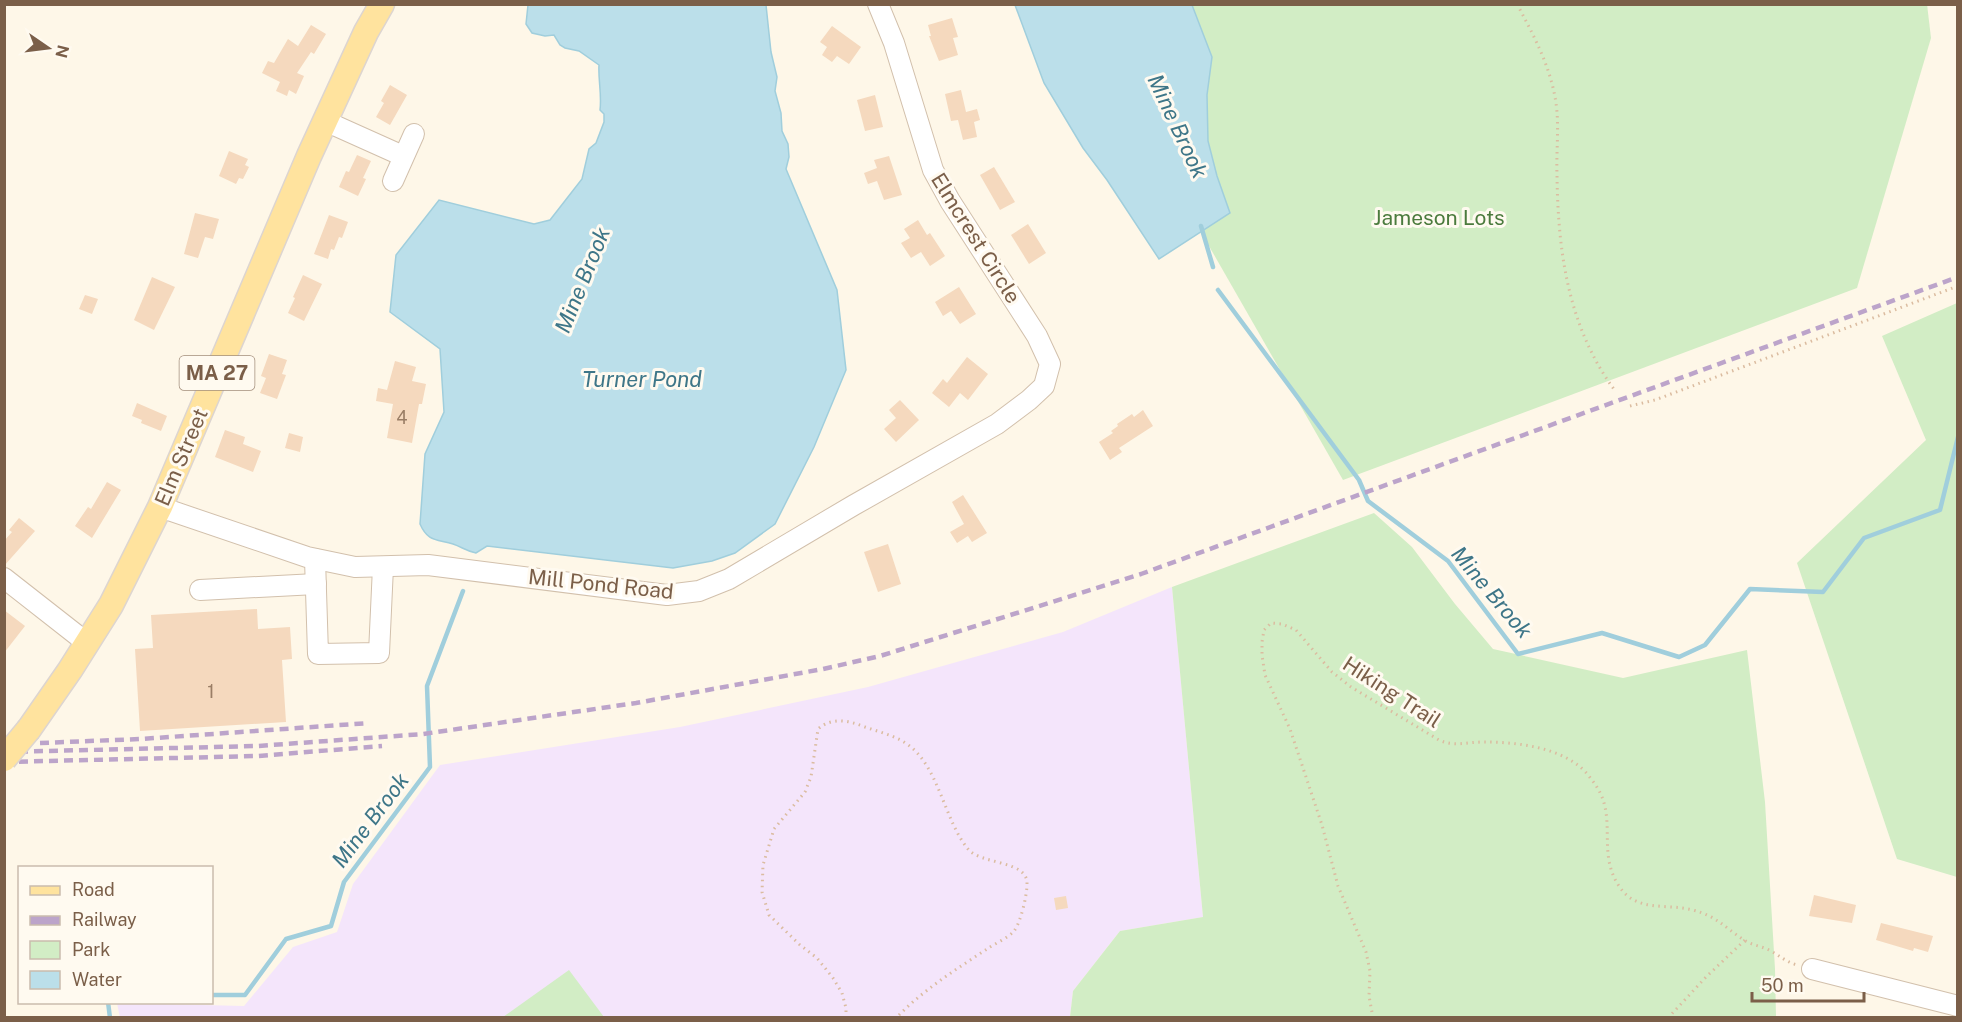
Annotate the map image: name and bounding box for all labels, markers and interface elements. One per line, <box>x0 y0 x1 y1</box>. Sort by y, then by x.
north arrow <box>18 18 78 78</box>
text: N <box>51 43 73 60</box>
water label: Mine Brook <box>1143 70 1213 182</box>
street label: Elmcrest Circle <box>926 168 1026 308</box>
park label: Jameson Lots <box>1373 205 1505 230</box>
water label: Mine Brook <box>549 223 615 337</box>
road number: MA 27 <box>180 356 254 390</box>
water label: Turner Pond <box>582 366 702 392</box>
street label: Elm Street <box>149 404 213 510</box>
house number: 4 <box>396 407 408 428</box>
water label: Mine Brook <box>1446 541 1538 643</box>
street label: Mill Pond Road <box>527 564 675 604</box>
street label: Hiking Trail <box>1338 651 1446 733</box>
house number: 1 <box>207 681 215 702</box>
water label: Mine Brook <box>326 767 414 872</box>
legend <box>18 866 213 1004</box>
text: Road <box>72 879 115 900</box>
text: Railway <box>72 909 137 930</box>
text: Park <box>72 939 110 960</box>
scale bar <box>1752 965 1864 1003</box>
text: Water <box>72 969 122 990</box>
text: 50 m <box>1761 975 1804 996</box>

